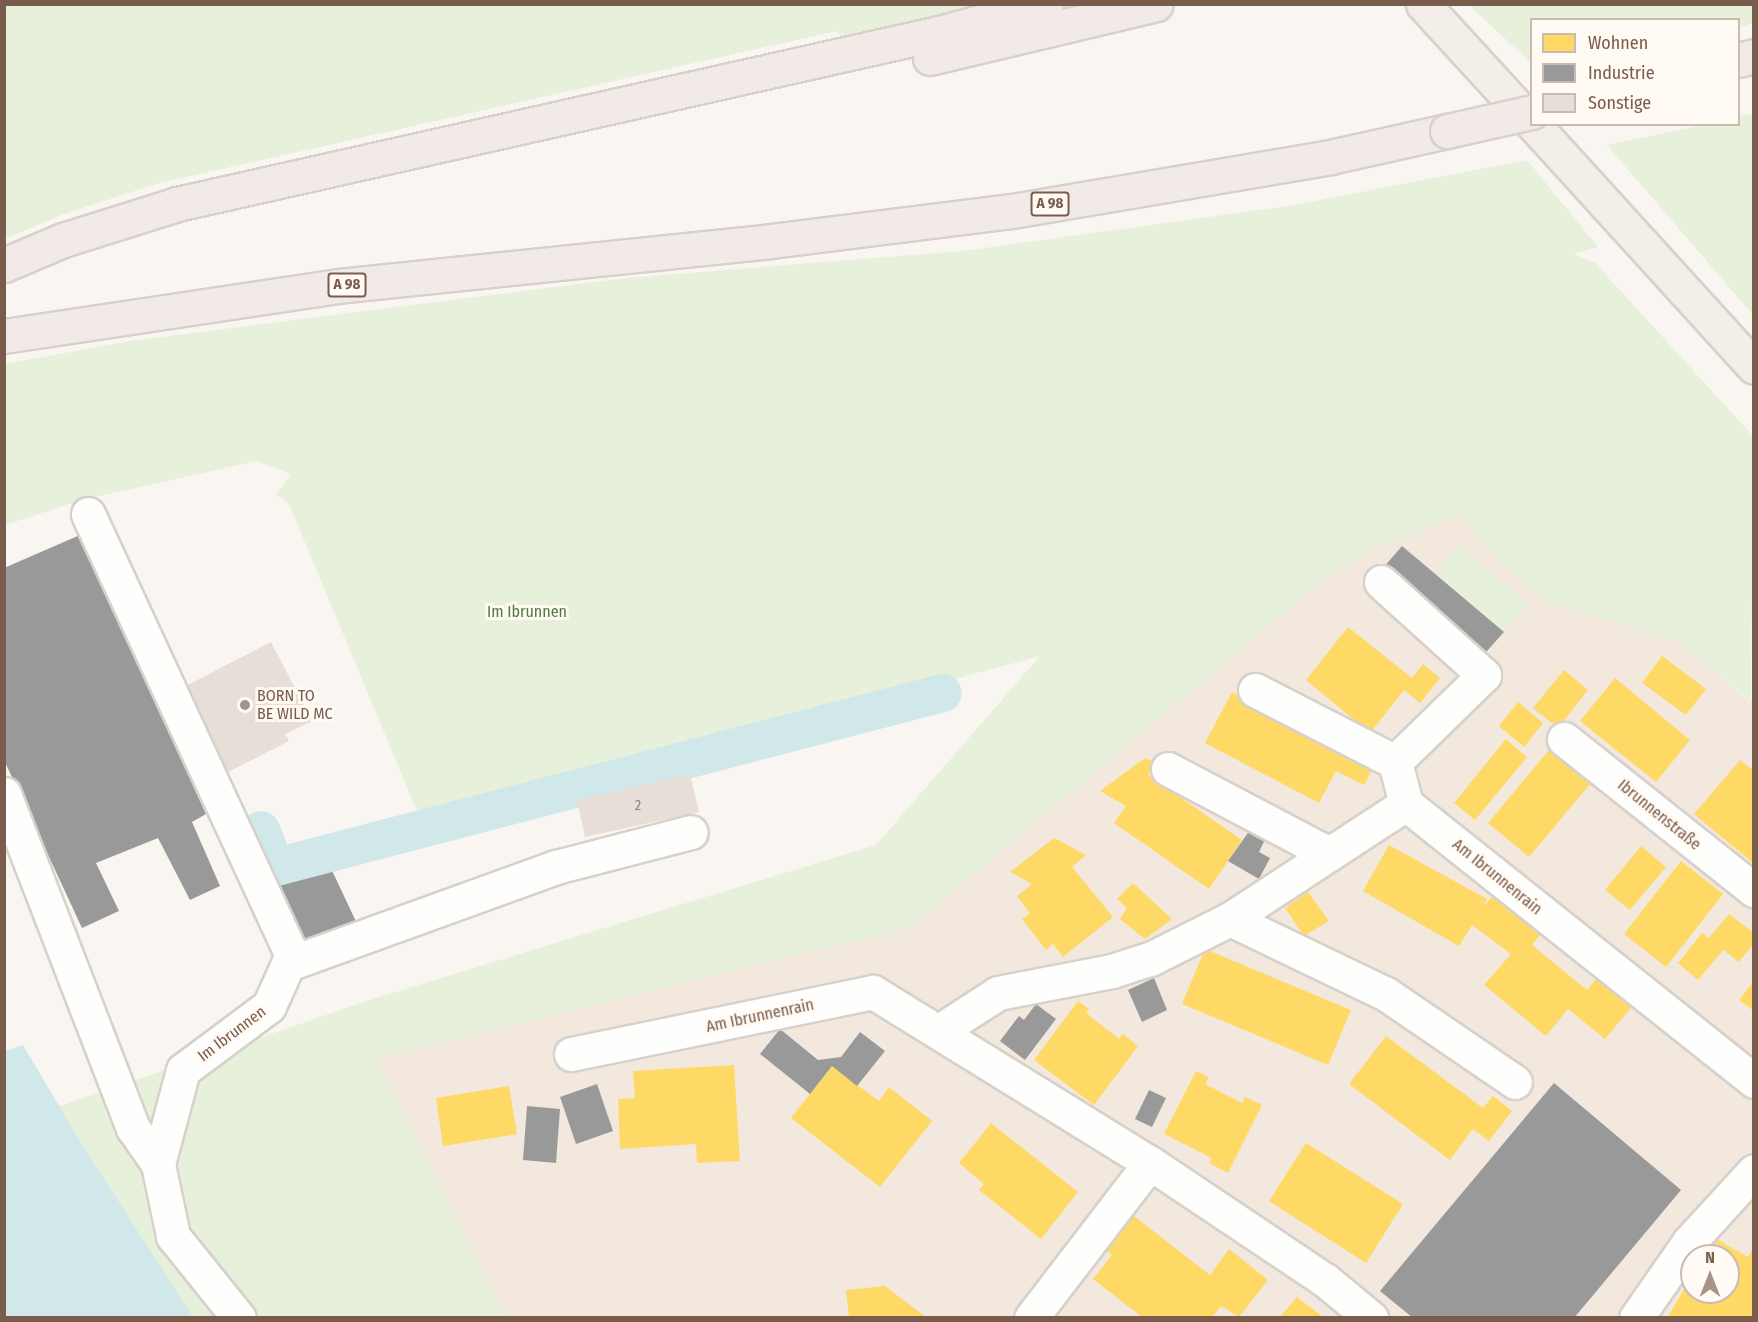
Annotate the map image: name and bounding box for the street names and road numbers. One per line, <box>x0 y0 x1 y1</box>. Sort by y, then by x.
road number: A 98 <box>1030 192 1070 216</box>
road number: A 98 <box>328 273 366 297</box>
street label: Ibrunnenstraße <box>1614 776 1704 854</box>
street label: Am Ibrunnenrain <box>1448 835 1546 919</box>
street label: Am Ibrunnenrain <box>704 995 816 1037</box>
street label: Im Ibrunnen <box>194 1002 270 1066</box>

